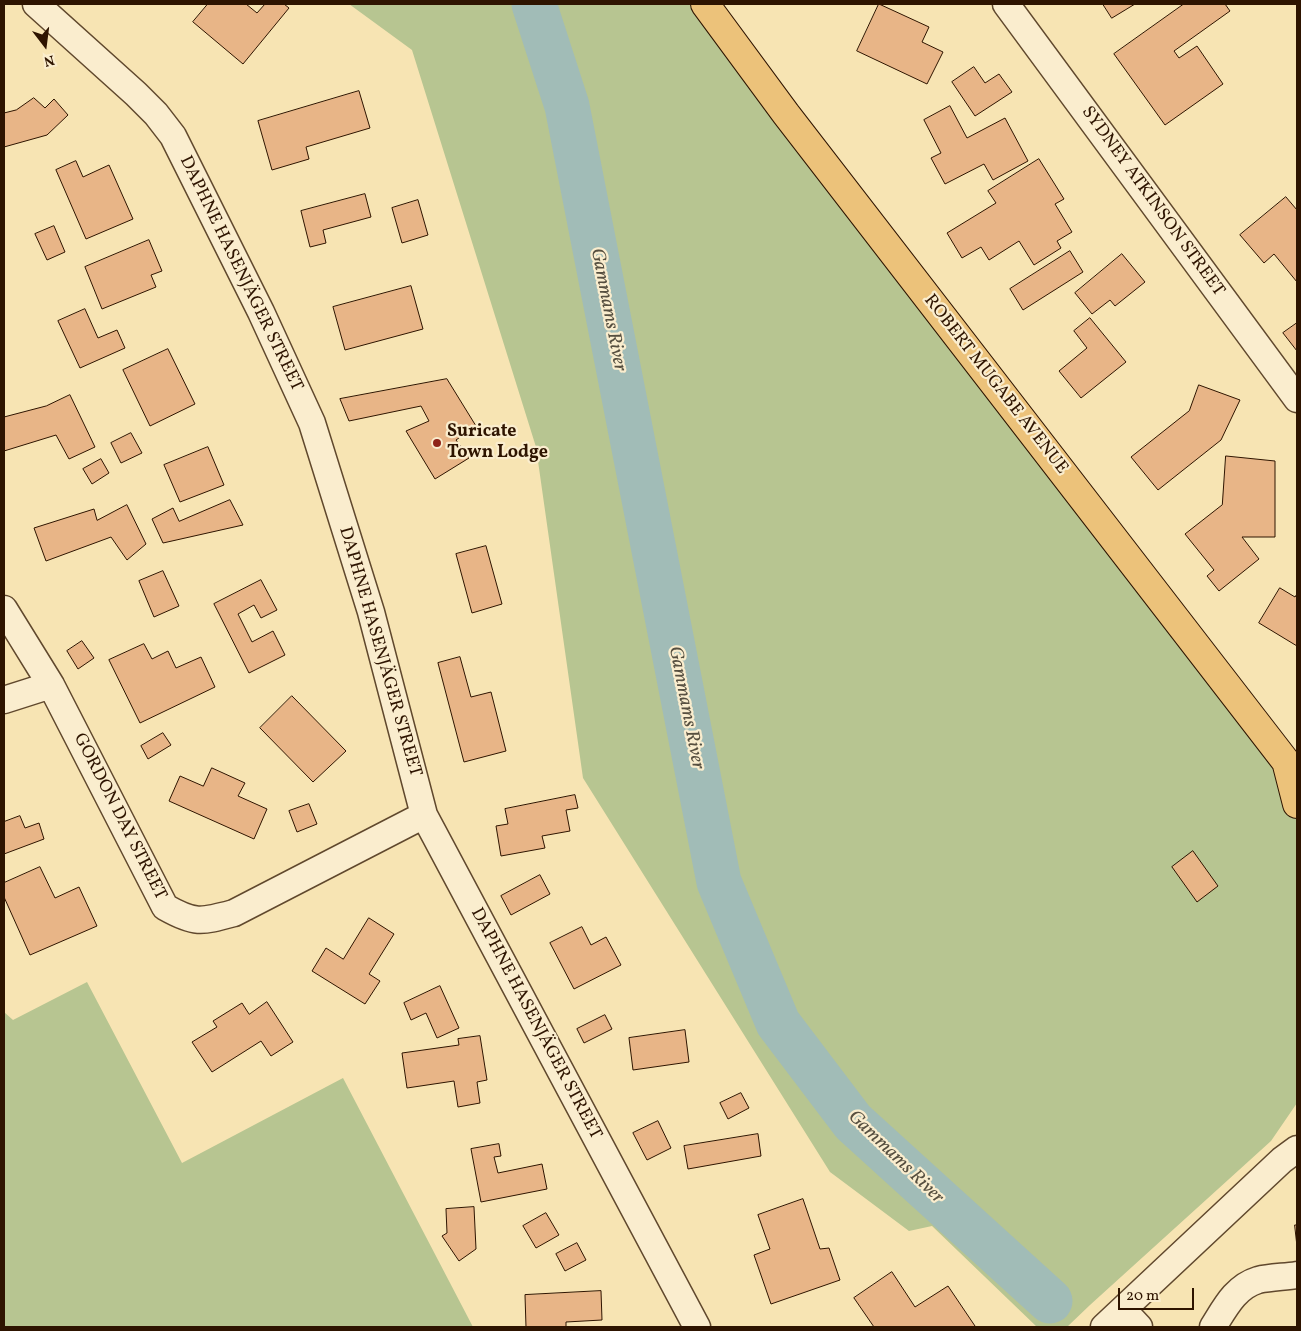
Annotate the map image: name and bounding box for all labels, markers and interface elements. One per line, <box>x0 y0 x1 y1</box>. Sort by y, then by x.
north arrow <box>20 20 70 70</box>
text: N <box>42 49 56 70</box>
street label: SYDNEY ATKINSON STREET <box>1076 103 1228 301</box>
street label: DAPHNE HASENJÄGER STREET <box>174 153 306 395</box>
water label: Gammams River <box>584 247 630 373</box>
street label: ROBERT MUGABE AVENUE <box>918 291 1072 479</box>
place label: Suricate Town Lodge <box>447 422 548 464</box>
marker: Suricate Town Lodge <box>431 437 443 449</box>
street label: DAPHNE HASENJÄGER STREET <box>333 524 425 780</box>
water label: Gammams River <box>662 645 708 771</box>
street label: GORDON DAY STREET <box>68 730 170 904</box>
street label: DAPHNE HASENJÄGER STREET <box>465 905 605 1143</box>
water label: Gammams River <box>842 1106 948 1210</box>
scale bar <box>1121 1278 1197 1310</box>
text: 20 m <box>1126 1286 1159 1307</box>

